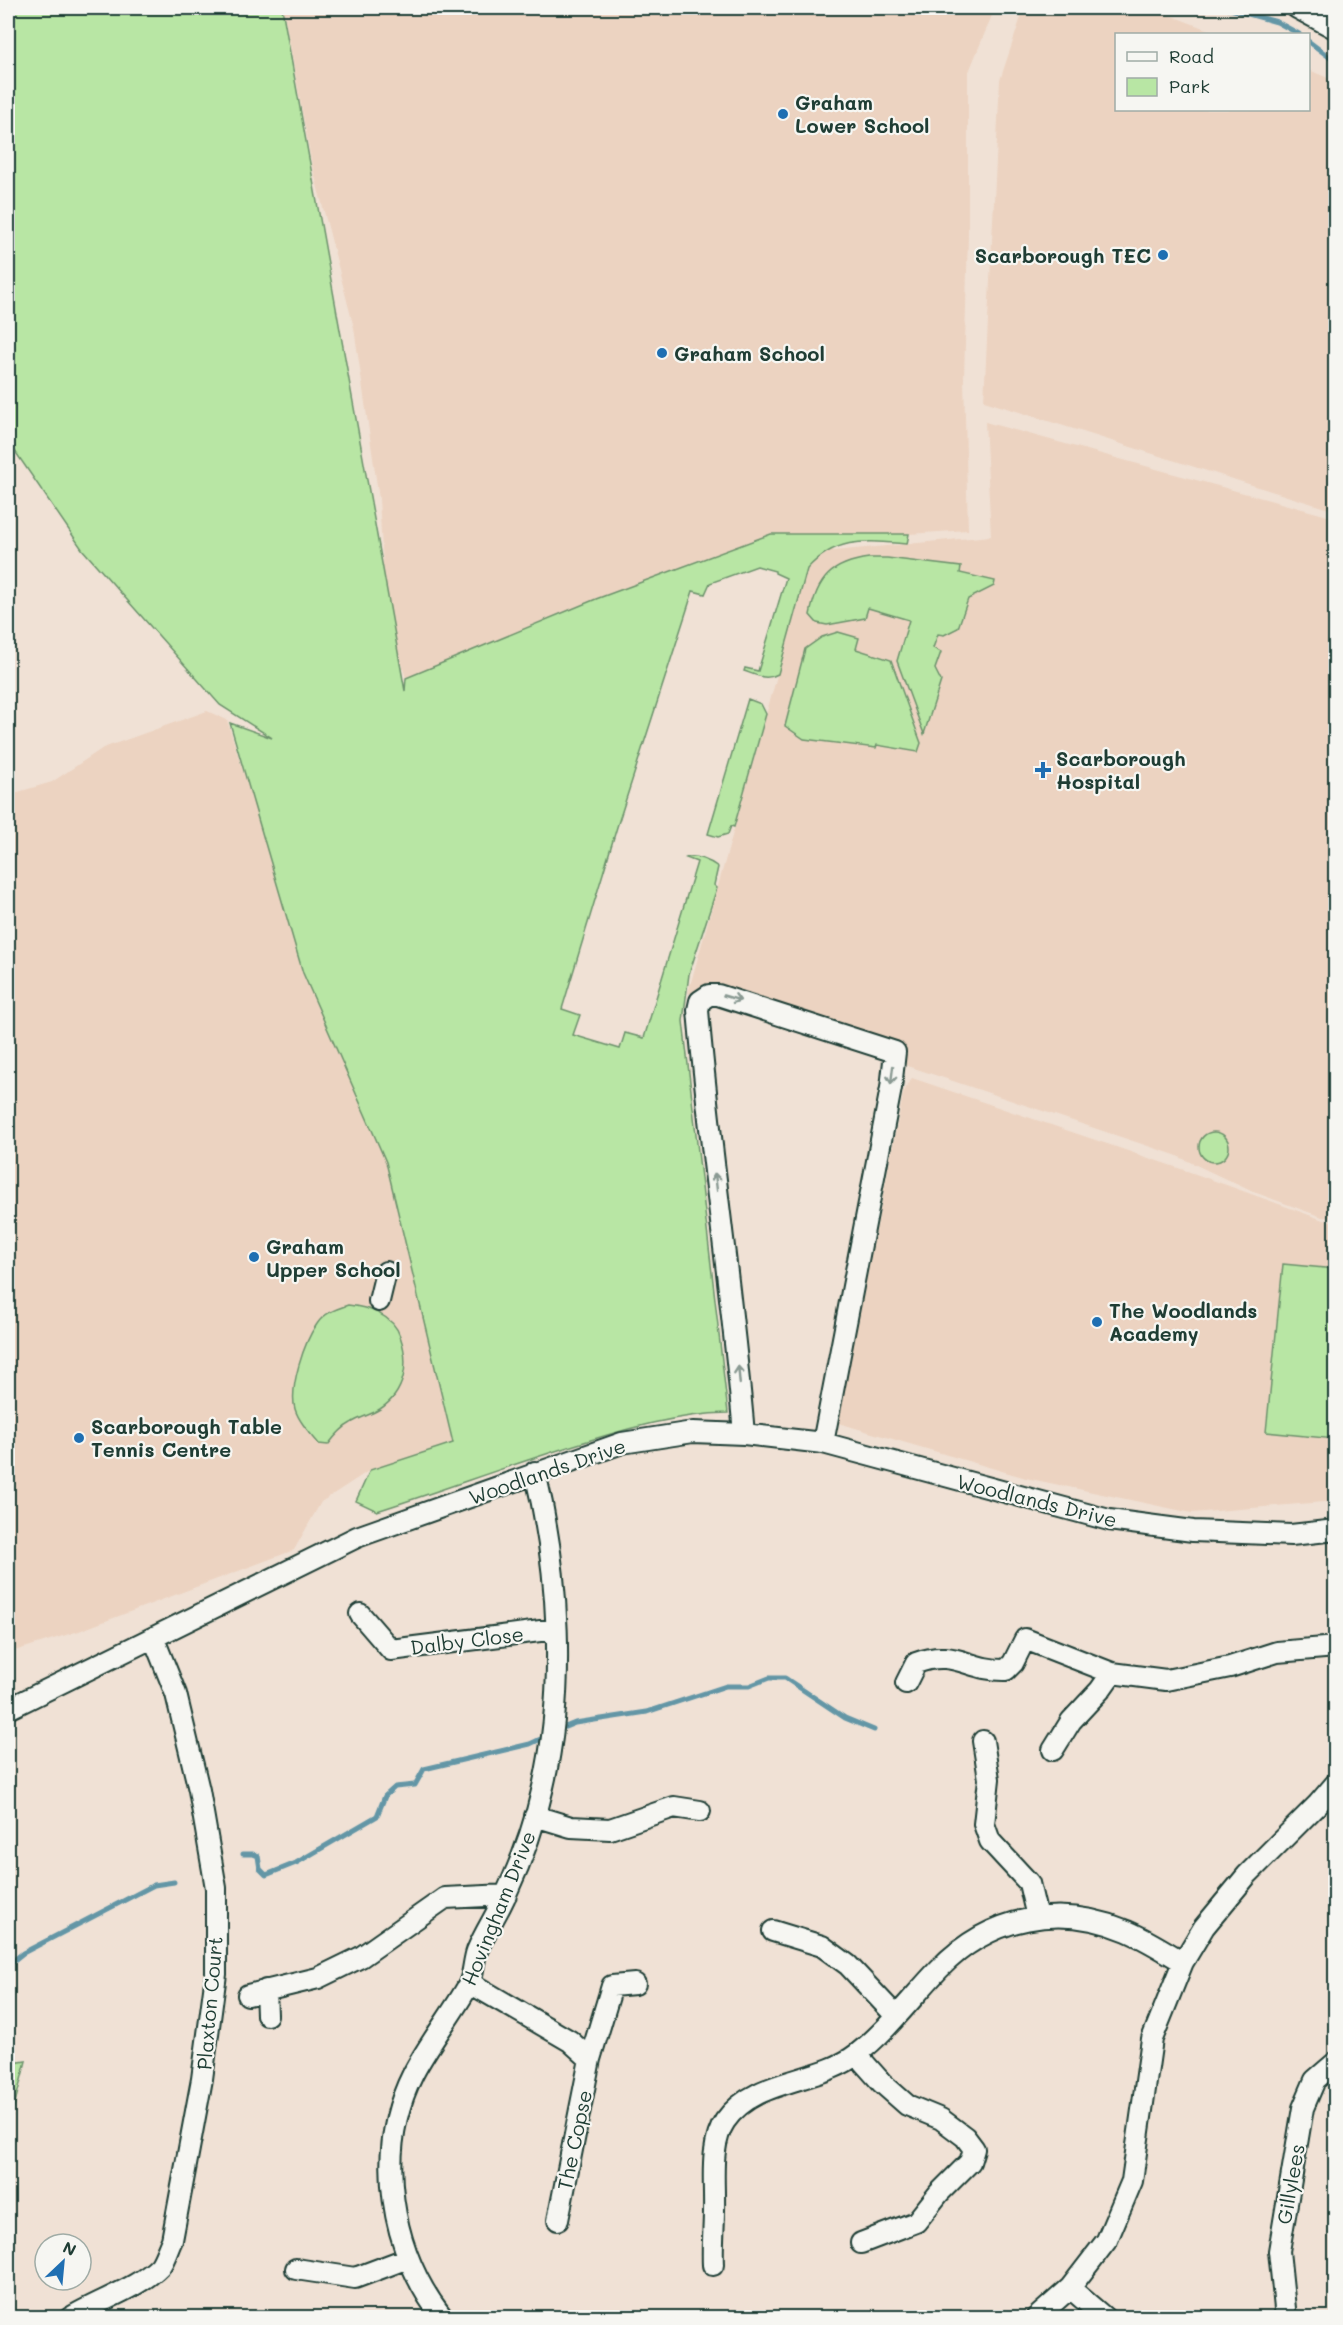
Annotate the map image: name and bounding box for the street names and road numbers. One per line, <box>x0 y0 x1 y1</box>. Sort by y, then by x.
street label: Woodlands Drive <box>465 1432 629 1510</box>
street label: Woodlands Drive <box>954 1468 1120 1532</box>
street label: Dalby Close <box>409 1620 525 1660</box>
street label: Hovingham Drive <box>455 1827 541 1989</box>
street label: Plaxton Court <box>190 1935 228 2071</box>
street label: The Copse <box>551 2088 597 2192</box>
street label: Gillylees <box>1270 2142 1310 2226</box>

